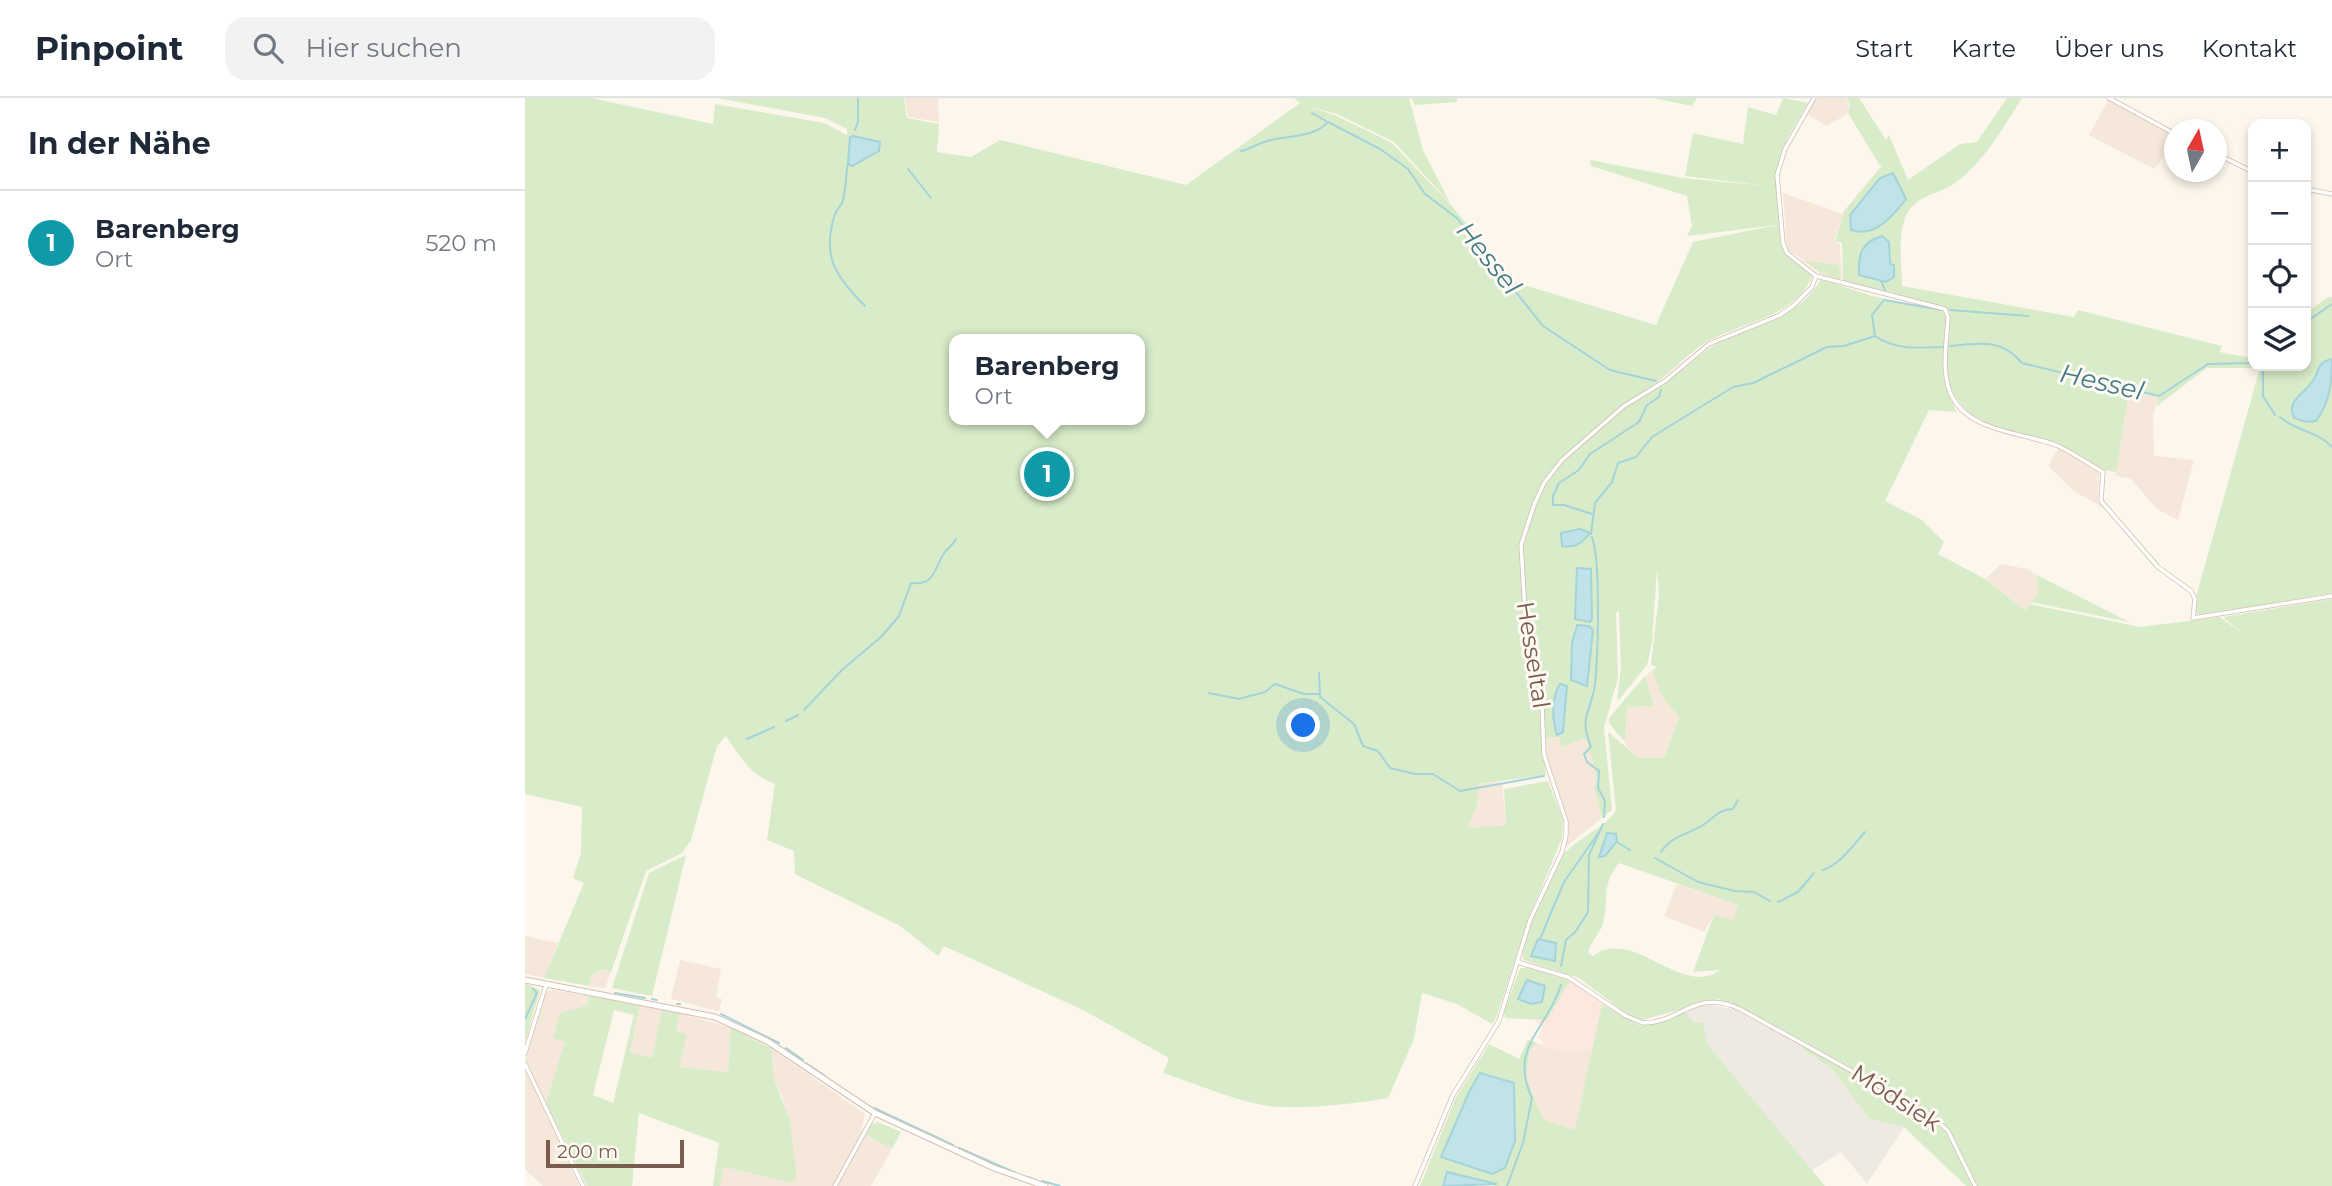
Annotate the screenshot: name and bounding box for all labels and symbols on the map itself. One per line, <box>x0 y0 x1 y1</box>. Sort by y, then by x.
north arrow <box>2164 119 2227 182</box>
water label: Hessel <box>1450 215 1528 301</box>
water label: Hessel <box>2057 357 2147 407</box>
pin: 1 <box>1024 448 1070 500</box>
street label: Hesseltal <box>1511 599 1556 711</box>
your location <box>1286 708 1320 742</box>
street label: Mödsiek <box>1846 1058 1947 1138</box>
scale bar <box>546 1137 684 1169</box>

